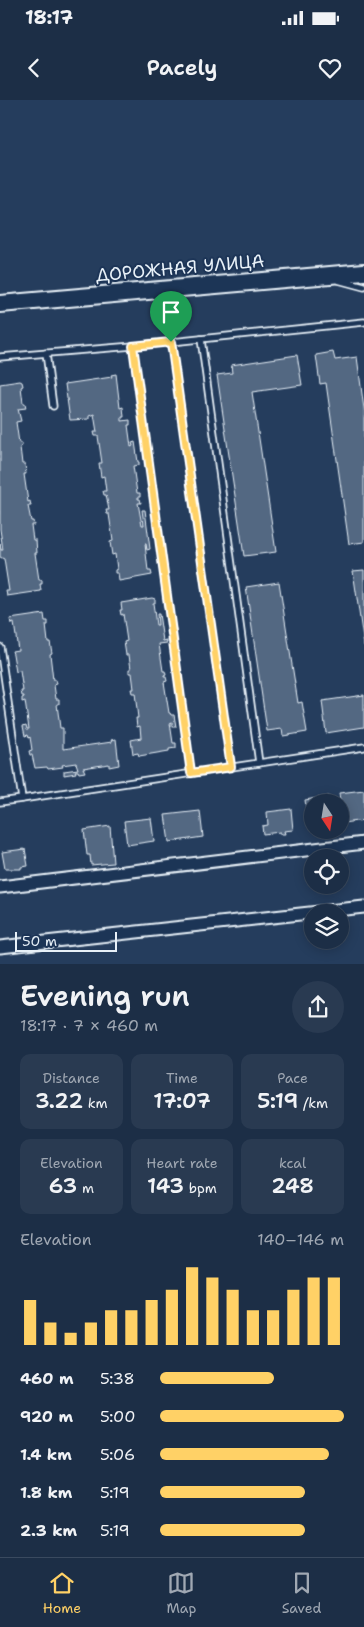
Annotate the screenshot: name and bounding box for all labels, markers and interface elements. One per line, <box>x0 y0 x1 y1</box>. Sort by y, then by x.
text: 18:17 <box>25 5 73 30</box>
text: Pacely <box>147 53 217 82</box>
icon: back <box>20 54 48 82</box>
icon: heart <box>316 54 344 82</box>
street label: ДОРОЖНАЯ УЛИЦА <box>95 249 265 287</box>
pin <box>150 291 192 342</box>
icon: arrive <box>157 298 185 326</box>
north arrow <box>304 794 349 839</box>
map controls <box>304 794 349 949</box>
button: locate <box>304 849 349 894</box>
button: layers <box>304 904 349 949</box>
scale bar <box>15 929 118 953</box>
text: 50 m <box>22 932 57 950</box>
text: Evening run <box>20 977 190 1015</box>
button: share <box>292 981 344 1033</box>
text: 18:17 · 7 × 460 m <box>20 1015 158 1036</box>
text: Distance <box>43 1069 100 1087</box>
text: Time <box>166 1069 198 1087</box>
text: Pace <box>277 1069 308 1087</box>
text: 3.22 <box>35 1087 83 1115</box>
text: 17:07 <box>153 1087 211 1115</box>
text: 5:19 <box>257 1087 298 1115</box>
text: km <box>83 1094 108 1112</box>
text: /km <box>298 1094 328 1112</box>
text: Elevation <box>40 1154 103 1172</box>
text: Heart rate <box>146 1154 218 1172</box>
text: kcal <box>279 1154 306 1172</box>
text: 63 <box>49 1172 77 1200</box>
text: 143 <box>147 1172 184 1200</box>
text: 248 <box>271 1172 314 1200</box>
text: m <box>77 1179 94 1197</box>
text: bpm <box>184 1179 217 1197</box>
text: Elevation <box>20 1229 92 1250</box>
text: 140–146 m <box>257 1229 344 1250</box>
text: 460 m <box>20 1368 74 1389</box>
text: 5:38 <box>100 1368 135 1389</box>
text: 920 m <box>20 1406 73 1427</box>
text: 5:00 <box>100 1406 135 1427</box>
text: 1.4 km <box>20 1444 72 1465</box>
text: 5:06 <box>100 1444 135 1465</box>
text: 1.8 km <box>20 1482 72 1503</box>
text: 5:19 <box>100 1482 130 1503</box>
text: 2.3 km <box>20 1520 77 1541</box>
text: 5:19 <box>100 1520 130 1541</box>
tab: Home <box>43 1569 81 1617</box>
tab: Map <box>166 1569 196 1617</box>
tab: Saved <box>282 1569 321 1617</box>

